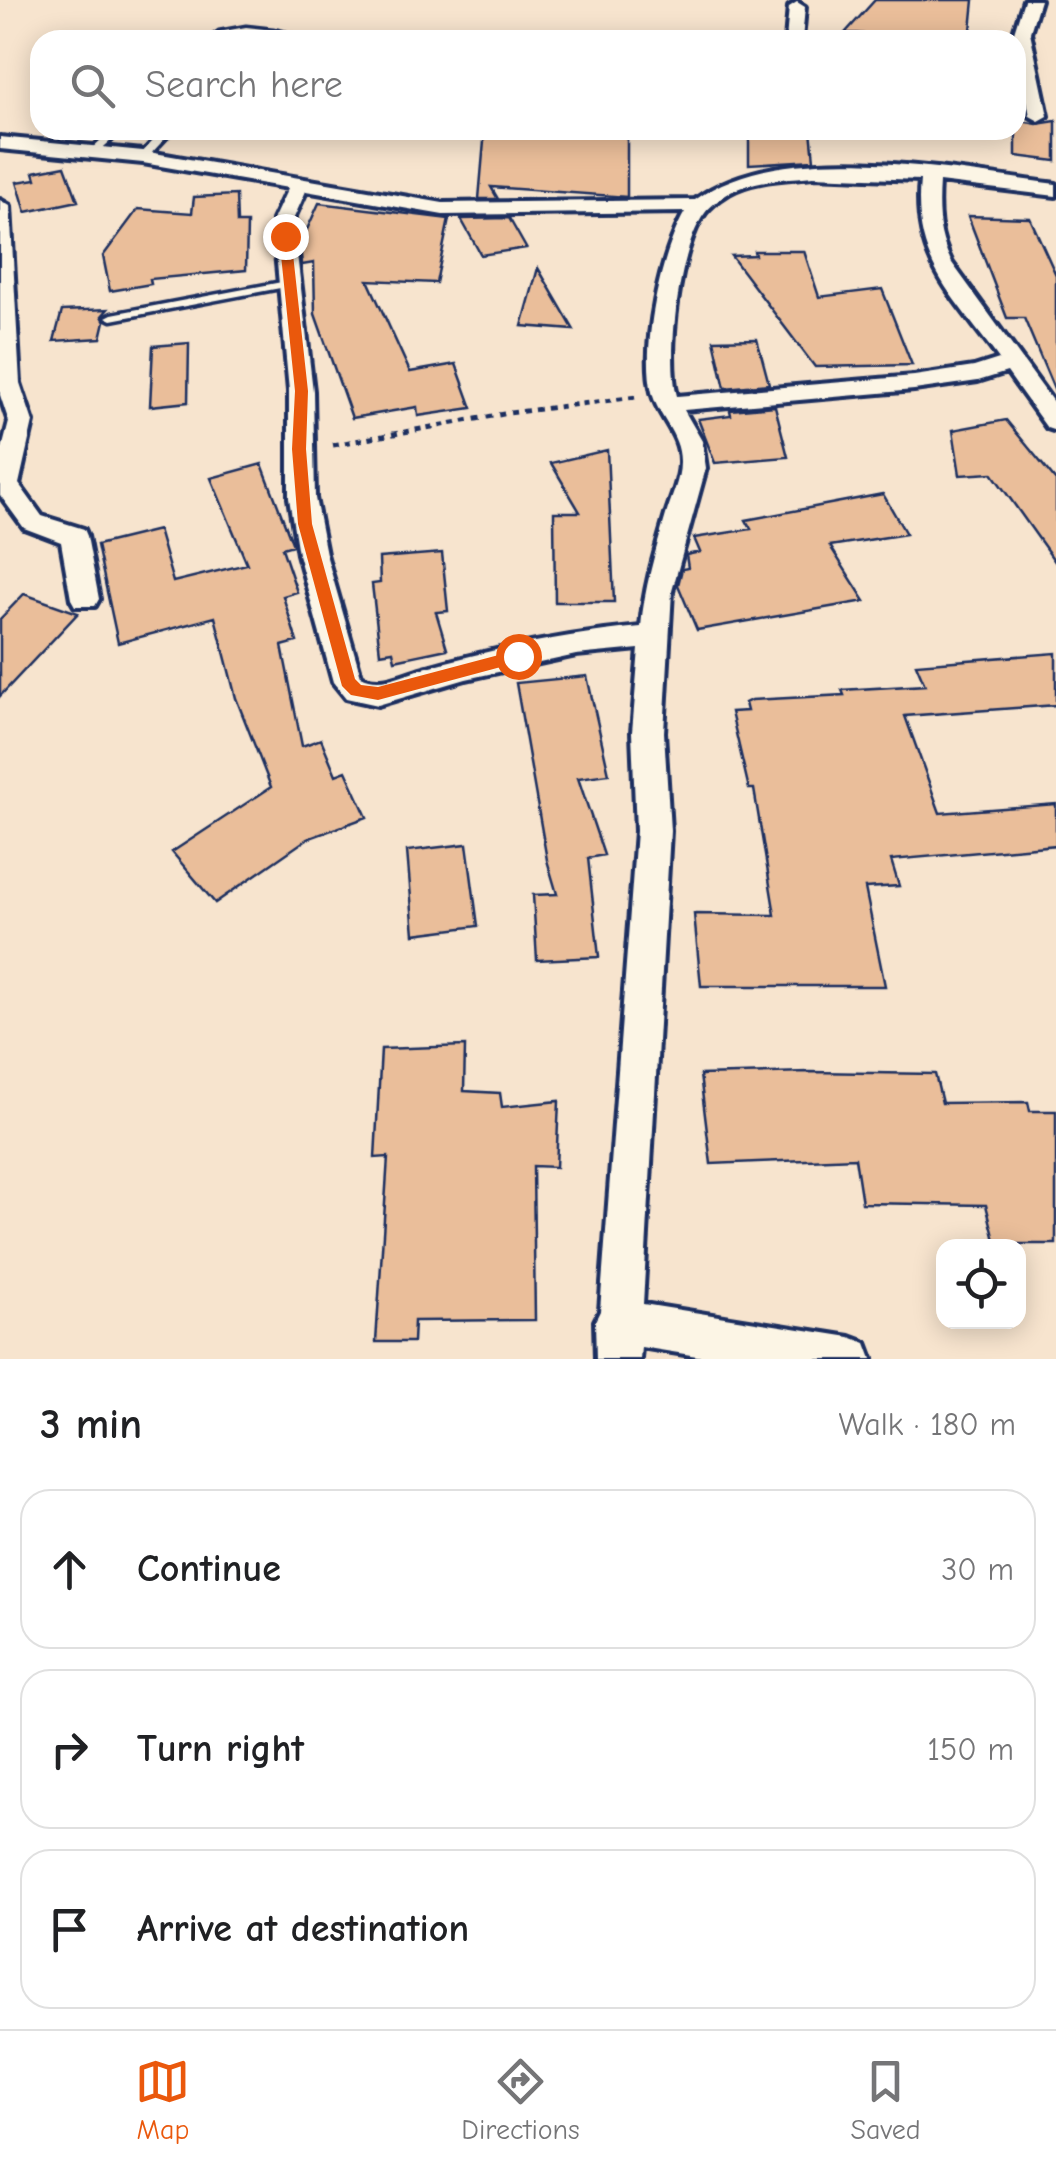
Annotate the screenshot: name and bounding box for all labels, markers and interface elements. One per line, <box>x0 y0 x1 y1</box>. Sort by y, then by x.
search box <box>30 30 1026 140</box>
icon: search <box>65 58 120 113</box>
text: Search here <box>145 63 343 107</box>
route end <box>263 214 309 260</box>
route start <box>496 634 542 680</box>
map controls <box>936 1239 1026 1329</box>
button: locate <box>936 1239 1026 1329</box>
text: 3 min <box>40 1400 142 1449</box>
text: Walk · 180 m <box>839 1406 1016 1443</box>
icon: ahead <box>42 1542 97 1597</box>
text: Continue <box>137 1547 281 1591</box>
text: 30 m <box>941 1551 1014 1588</box>
icon: right <box>42 1722 97 1777</box>
text: Turn right <box>137 1727 304 1771</box>
text: 150 m <box>927 1731 1014 1768</box>
icon: arrive <box>42 1902 97 1957</box>
text: Arrive at destination <box>137 1907 469 1951</box>
tab: Map <box>135 2054 190 2146</box>
tab: Directions <box>461 2054 580 2146</box>
tab: Saved <box>851 2054 921 2146</box>

